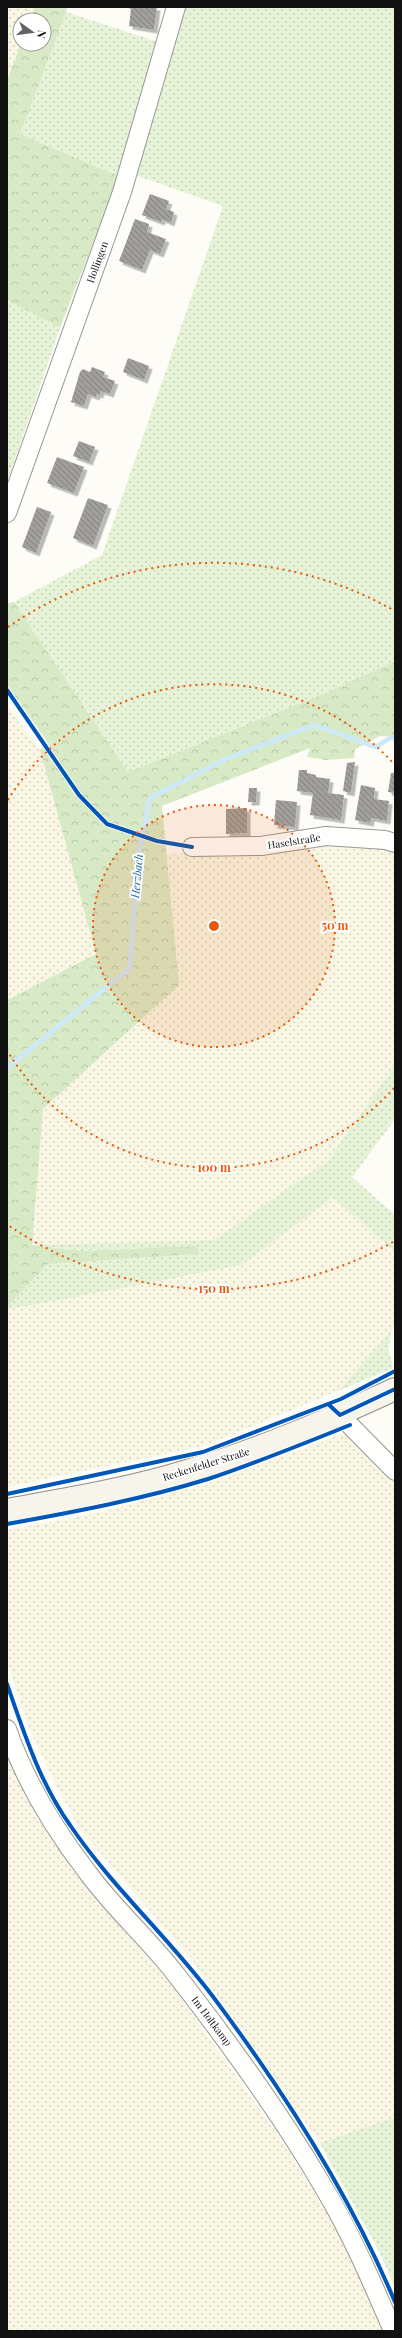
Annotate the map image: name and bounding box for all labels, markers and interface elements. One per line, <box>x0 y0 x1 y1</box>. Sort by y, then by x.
north arrow <box>12 12 52 52</box>
text: N <box>34 29 50 40</box>
street label: Hollingen <box>83 239 111 285</box>
street label: Haselstraße <box>267 830 321 852</box>
water label: Herzbach <box>127 853 146 900</box>
text: 50 m <box>322 917 349 933</box>
centre of rings <box>207 919 221 933</box>
text: 100 m <box>197 1159 231 1175</box>
text: 150 m <box>198 1280 230 1296</box>
street label: Reckenfelder Straße <box>161 1444 251 1484</box>
street label: Im Holtkamp <box>189 1993 235 2049</box>

